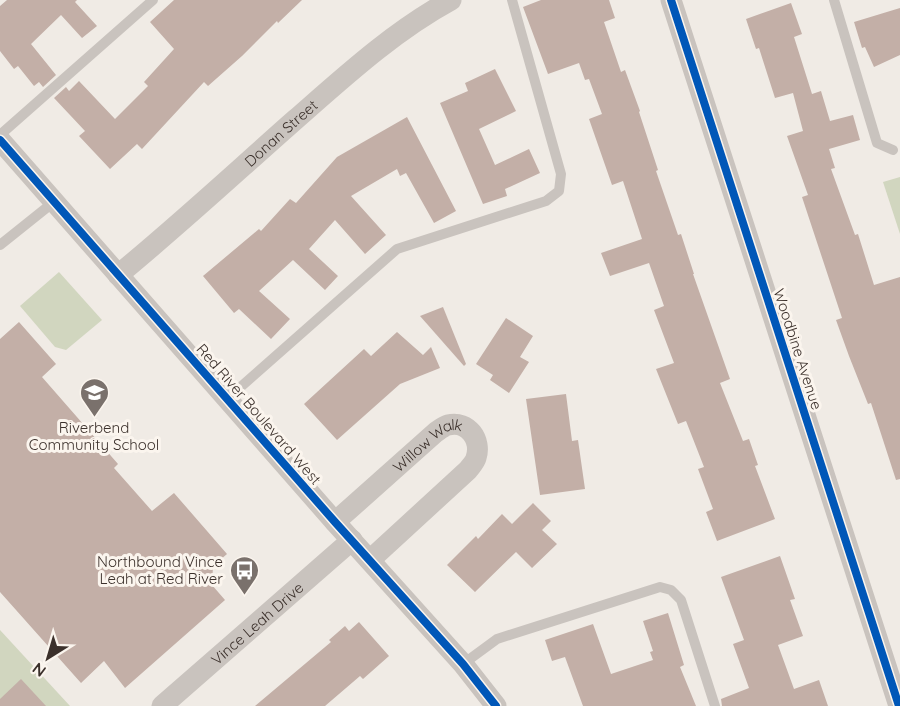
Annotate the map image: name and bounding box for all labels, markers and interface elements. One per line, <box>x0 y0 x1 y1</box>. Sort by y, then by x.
street label: Donan Street <box>240 95 321 170</box>
street label: Woodbine Avenue <box>769 286 827 412</box>
street label: Red River Boulevard West <box>193 340 325 488</box>
school or university icon: Riverbend Community School <box>78 376 110 418</box>
street label: Willow Walk <box>388 415 465 476</box>
place label: Riverbend Community School <box>29 418 159 454</box>
place label: Northbound Vince Leah at Red River <box>97 552 223 588</box>
bus stop icon: Northbound Vince Leah at Red River <box>228 554 260 596</box>
street label: Vince Leah Drive <box>207 578 307 669</box>
north arrow <box>18 628 78 688</box>
text: N <box>28 658 50 682</box>

